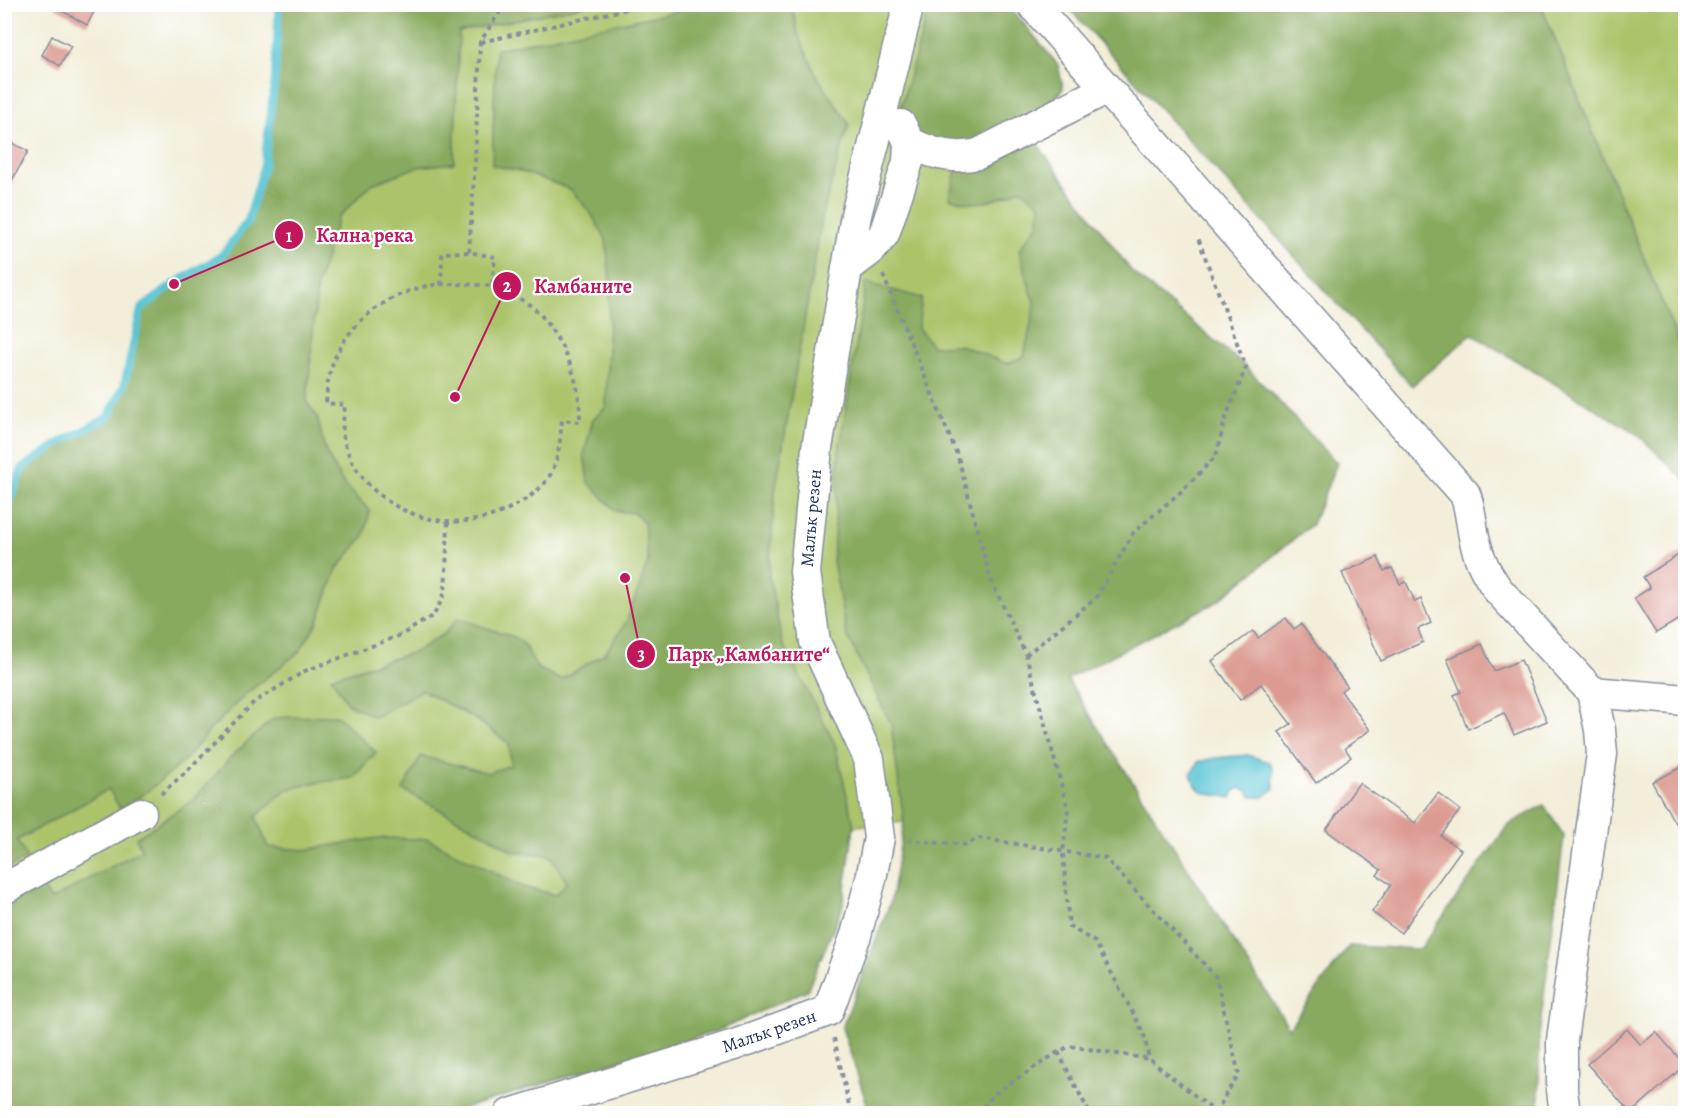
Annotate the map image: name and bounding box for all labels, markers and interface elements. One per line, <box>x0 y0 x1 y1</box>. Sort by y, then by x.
callout: Кална река <box>274 216 426 254</box>
text: Кална река <box>316 222 414 249</box>
text: 1 <box>286 224 293 248</box>
callout: Камбаните <box>492 267 644 305</box>
text: Камбаните <box>534 273 632 300</box>
text: 2 <box>503 274 512 298</box>
street label: Малък резен <box>795 468 827 568</box>
callout: Парк „Камбаните“ <box>626 635 842 673</box>
text: Парк „Камбаните“ <box>668 641 830 668</box>
text: 3 <box>637 642 645 666</box>
street label: Малък резен <box>719 1004 819 1058</box>

